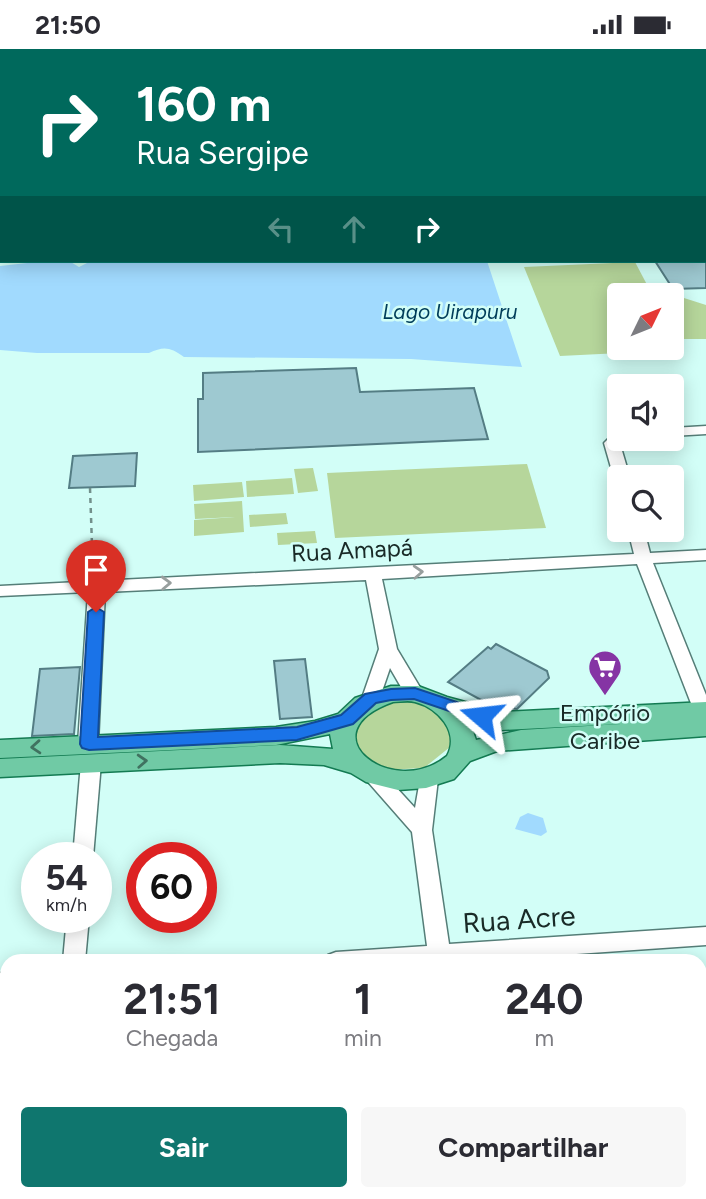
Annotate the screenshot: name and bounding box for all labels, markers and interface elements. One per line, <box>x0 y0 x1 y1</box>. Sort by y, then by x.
text: 21:50 <box>35 9 101 41</box>
text: 160 m <box>136 74 271 133</box>
icon: right <box>21 77 112 168</box>
text: Rua Sergipe <box>136 134 309 172</box>
icon: left <box>262 210 300 248</box>
icon: ahead <box>335 210 373 248</box>
icon: right <box>408 210 446 248</box>
north arrow <box>607 283 684 361</box>
map controls <box>607 283 684 542</box>
water label: Lago Uirapuru <box>382 299 518 324</box>
button: sound <box>607 374 684 451</box>
button: search <box>607 465 684 542</box>
street label: Rua Amapá <box>290 532 414 568</box>
pin <box>66 540 126 612</box>
icon: arrive <box>77 551 115 589</box>
one-way arrow <box>413 564 424 579</box>
one-way arrow <box>161 575 172 590</box>
supermarket icon: Empório Caribe <box>586 648 624 697</box>
position arrow <box>444 679 518 753</box>
place label: Empório Caribe <box>560 698 650 755</box>
one-way arrow <box>30 739 41 754</box>
one-way arrow <box>136 753 147 768</box>
speed limit sign: 60 <box>126 842 217 933</box>
text: 54 <box>45 857 88 899</box>
text: km/h <box>46 894 87 916</box>
street label: Rua Acre <box>461 898 577 940</box>
text: 21:51 <box>124 974 220 1025</box>
text: 1 <box>354 974 372 1025</box>
text: 240 <box>505 974 583 1025</box>
text: Chegada <box>126 1024 218 1052</box>
text: min <box>344 1024 382 1052</box>
text: m <box>535 1024 554 1052</box>
button: Sair <box>21 1107 347 1187</box>
button: Compartilhar <box>361 1107 686 1187</box>

